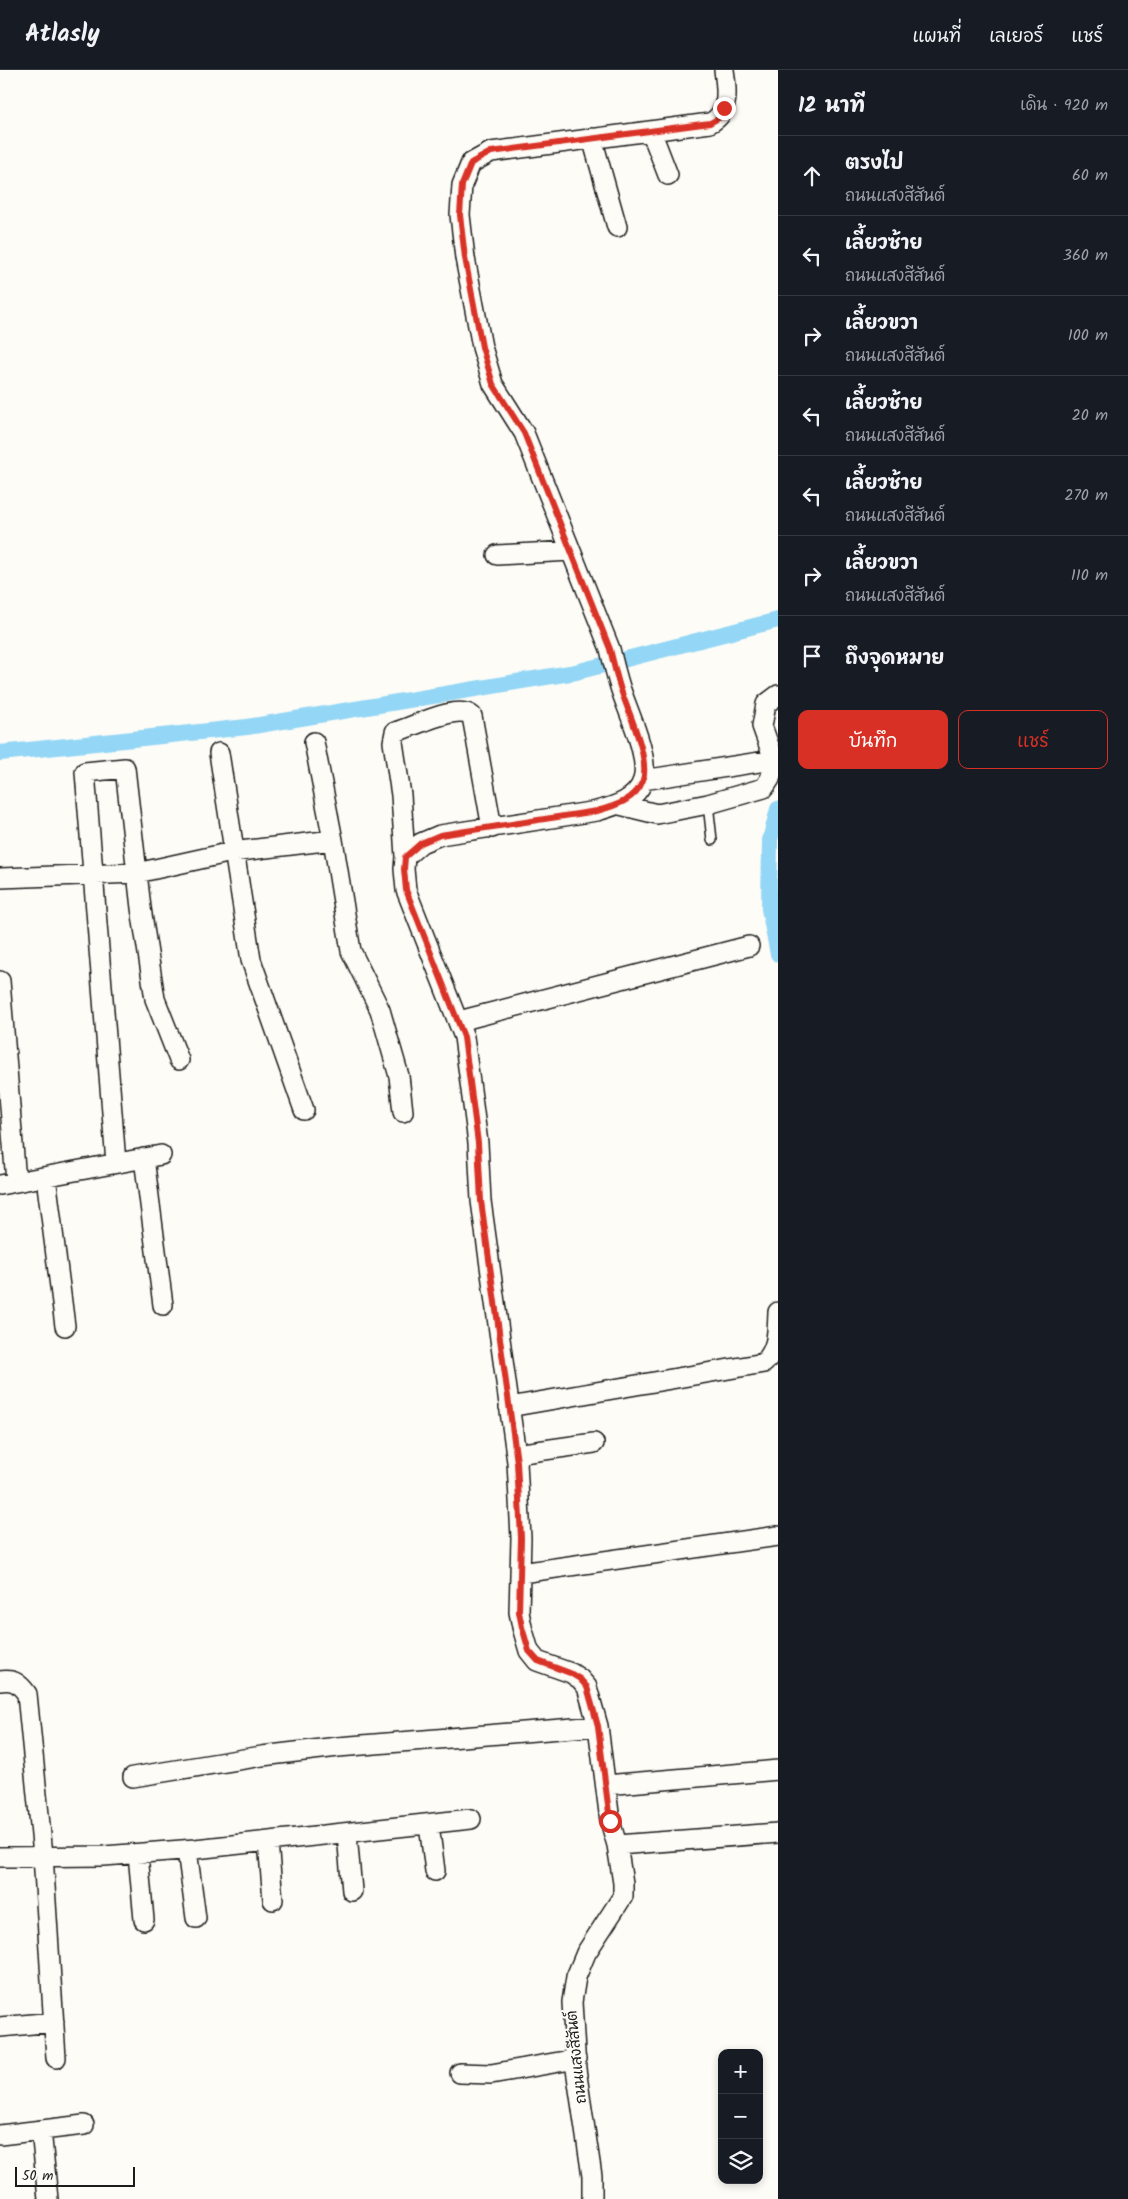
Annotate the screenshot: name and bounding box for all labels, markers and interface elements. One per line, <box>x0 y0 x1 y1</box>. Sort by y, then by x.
text: Atlasly <box>25 15 100 54</box>
text: แผนที่ <box>913 23 961 52</box>
text: เลเยอร์ <box>989 23 1043 52</box>
text: แชร์ <box>1071 23 1103 52</box>
text: 12 นาที <box>798 90 865 123</box>
text: เดิน · 920 m <box>1020 93 1108 118</box>
route end <box>713 97 736 120</box>
text: ตรงไป <box>845 149 903 179</box>
icon: ahead <box>798 162 826 190</box>
text: 60 m <box>1072 163 1108 188</box>
text: ถนนแสงสีสันต์ <box>845 184 945 209</box>
text: เลี้ยวซ้าย <box>845 229 922 259</box>
icon: left <box>798 242 826 270</box>
text: 360 m <box>1063 243 1108 268</box>
text: ถนนแสงสีสันต์ <box>845 264 945 289</box>
text: เลี้ยวขวา <box>845 309 918 339</box>
icon: right <box>798 322 826 350</box>
text: 100 m <box>1068 323 1108 348</box>
text: ถนนแสงสีสันต์ <box>845 344 945 369</box>
text: เลี้ยวซ้าย <box>845 389 922 419</box>
icon: left <box>798 402 826 430</box>
text: 20 m <box>1072 403 1108 428</box>
text: ถนนแสงสีสันต์ <box>845 424 945 449</box>
text: เลี้ยวซ้าย <box>845 469 922 499</box>
icon: left <box>798 482 826 510</box>
text: 270 m <box>1064 483 1108 508</box>
text: ถนนแสงสีสันต์ <box>845 504 945 529</box>
text: เลี้ยวขวา <box>845 549 918 579</box>
icon: right <box>798 562 826 590</box>
text: 110 m <box>1071 563 1108 588</box>
text: ถนนแสงสีสันต์ <box>845 584 945 609</box>
icon: arrive <box>798 642 826 670</box>
text: ถึงจุดหมาย <box>845 644 944 674</box>
button: บันทึก <box>798 710 948 769</box>
button: แชร์ <box>958 710 1108 769</box>
route start <box>599 1810 622 1833</box>
street label: ถนนแสงสีสันต์ <box>560 2009 594 2105</box>
map controls <box>718 2049 763 2184</box>
button: + <box>718 2049 763 2094</box>
button: − <box>718 2094 763 2139</box>
button: layers <box>718 2139 763 2184</box>
scale bar <box>15 2164 135 2187</box>
text: 50 m <box>22 2165 53 2187</box>

